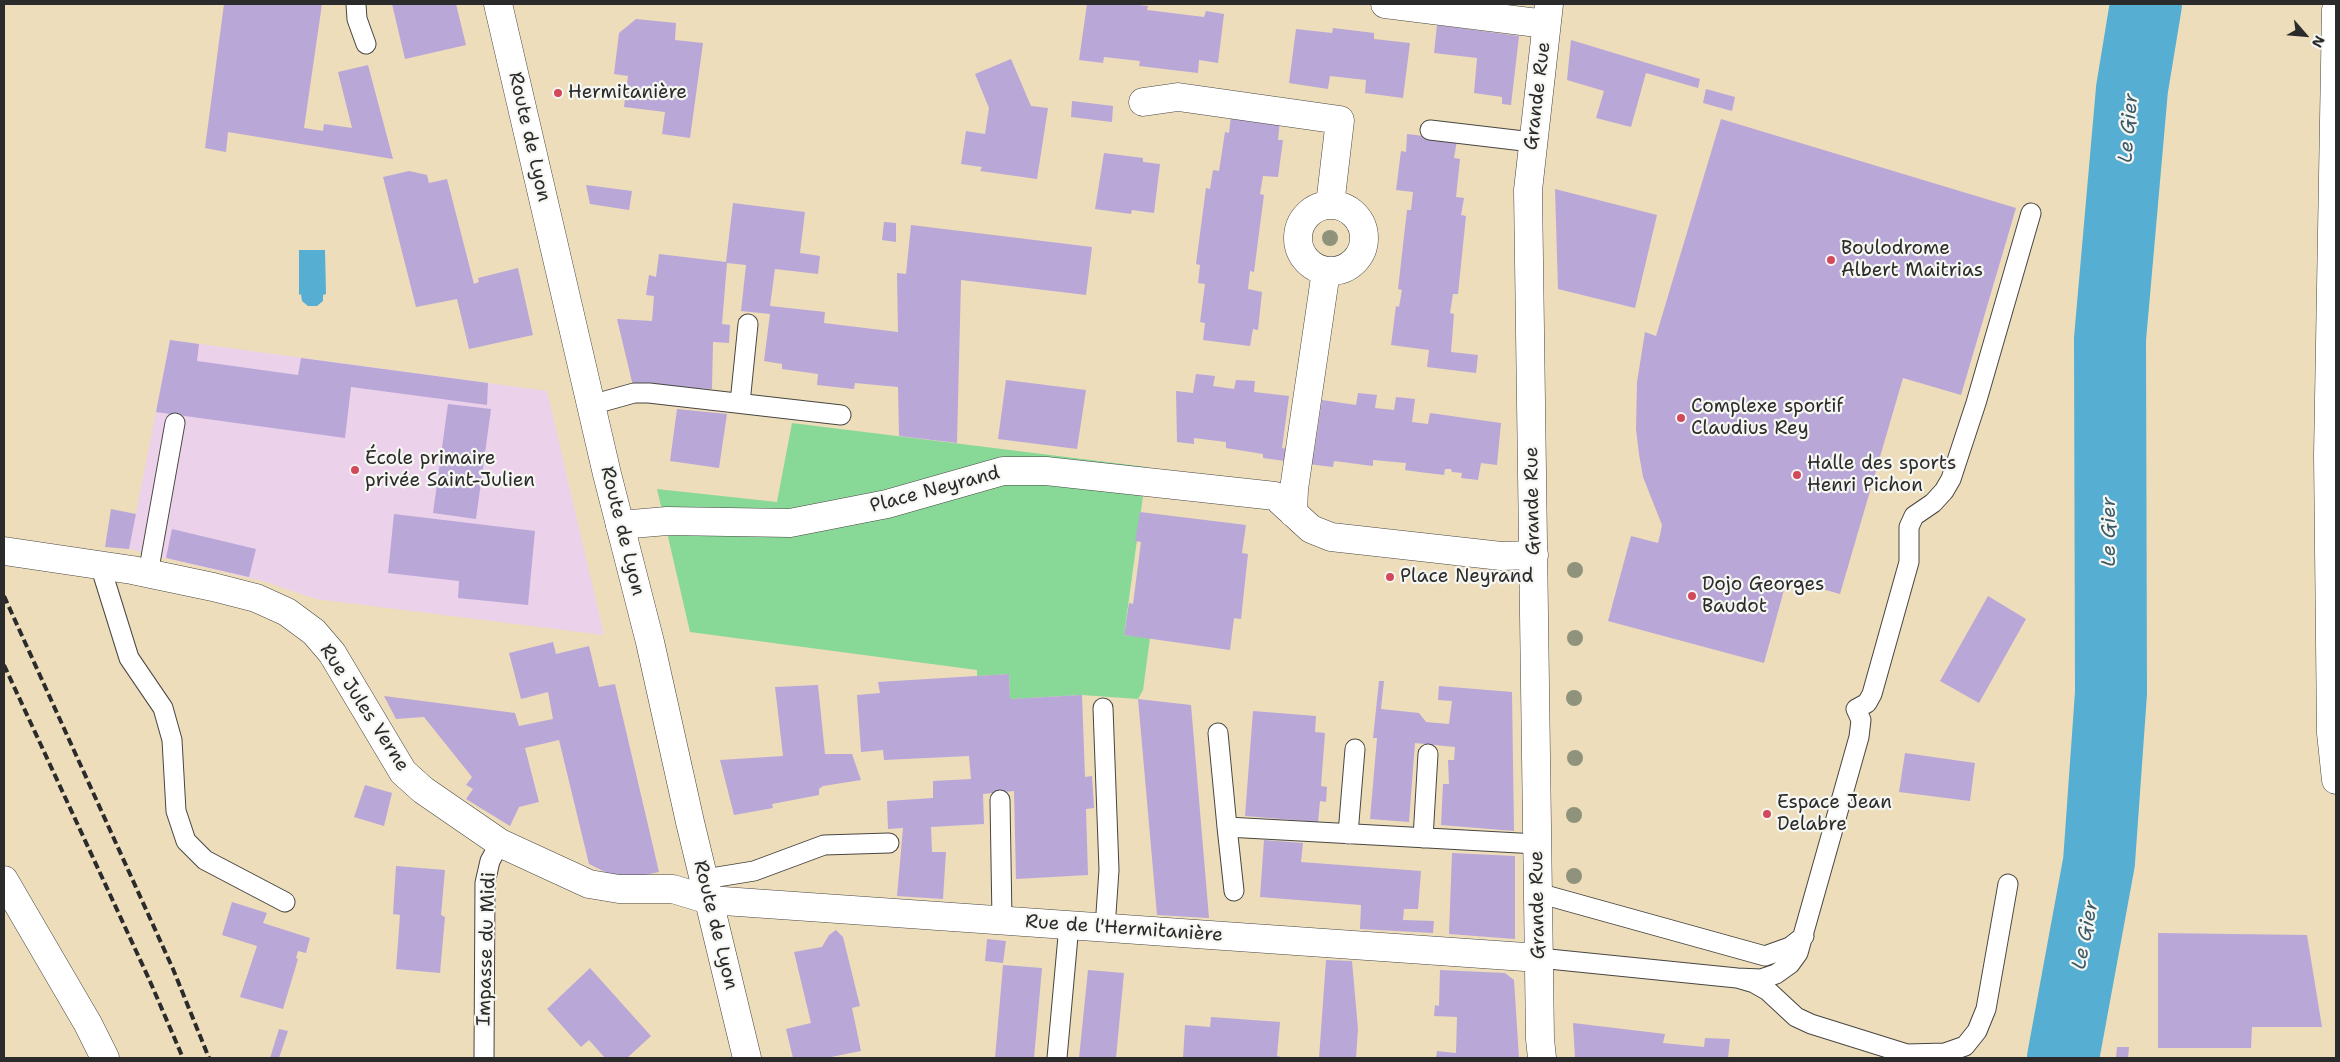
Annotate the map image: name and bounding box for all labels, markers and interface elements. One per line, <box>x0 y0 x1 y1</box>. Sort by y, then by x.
north arrow <box>2280 10 2330 60</box>
text: N <box>2308 33 2329 51</box>
street label: Grande Rue <box>1520 41 1556 151</box>
street label: Route de Lyon <box>503 70 555 204</box>
place label: Hermitanière <box>568 82 687 104</box>
marker: Hermitanière <box>552 87 564 99</box>
water label: Le Gier <box>2114 92 2144 164</box>
place label: Boulodrome Albert Maitrias <box>1841 238 1983 282</box>
marker: Boulodrome Albert Maitrias <box>1825 254 1837 266</box>
place label: Complexe sportif Claudius Rey <box>1691 396 1843 440</box>
marker: Complexe sportif Claudius Rey <box>1675 412 1687 424</box>
street label: Grande Rue <box>1521 446 1545 556</box>
place label: École primaire privée Saint-Julien <box>365 448 535 492</box>
place label: Halle des sports Henri Pichon <box>1807 453 1956 497</box>
street label: Place Neyrand <box>868 462 1002 518</box>
marker: École primaire privée Saint-Julien <box>349 464 361 476</box>
street label: Route de Lyon <box>595 464 649 598</box>
marker: Halle des sports Henri Pichon <box>1791 469 1803 481</box>
water label: Le Gier <box>2098 497 2122 567</box>
place label: Place Neyrand <box>1400 566 1533 588</box>
marker: Place Neyrand <box>1384 571 1396 583</box>
place label: Dojo Georges Baudot <box>1702 574 1824 618</box>
marker: Dojo Georges Baudot <box>1686 590 1698 602</box>
street label: Rue Jules Verne <box>314 640 414 776</box>
place label: Espace Jean Delabre <box>1777 792 1892 836</box>
marker: Espace Jean Delabre <box>1761 808 1773 820</box>
street label: Grande Rue <box>1526 850 1550 960</box>
street label: Route de Lyon <box>688 858 742 992</box>
street label: Impasse du Midi <box>473 872 501 1026</box>
water label: Le Gier <box>2068 898 2104 972</box>
street label: Rue de l'Hermitanière <box>1024 911 1224 947</box>

